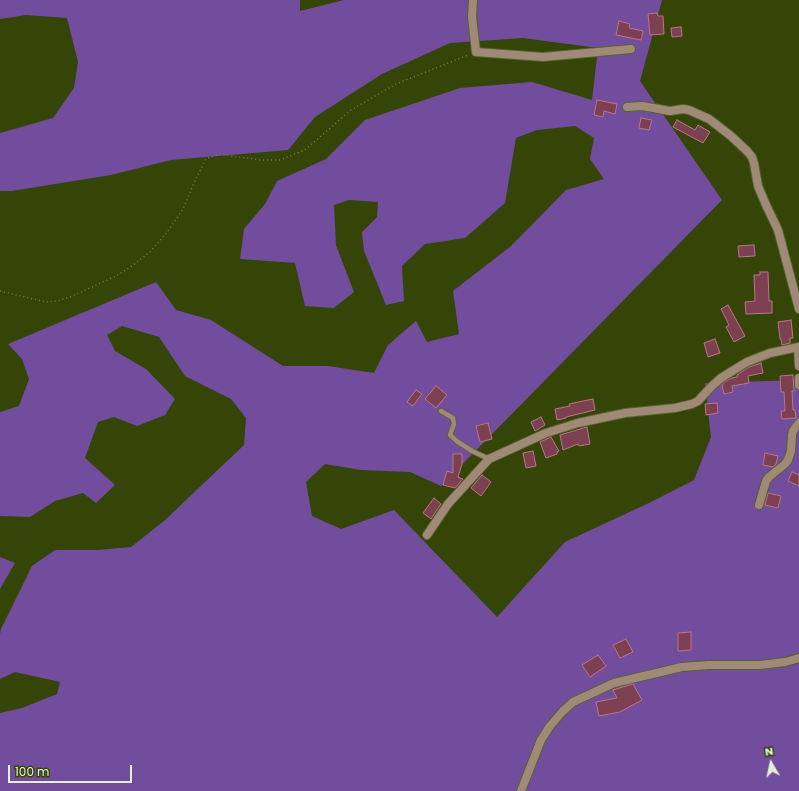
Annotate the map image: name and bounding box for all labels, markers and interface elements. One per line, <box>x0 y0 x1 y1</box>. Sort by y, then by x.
north arrow <box>751 743 791 783</box>
text: N <box>764 743 774 760</box>
scale bar <box>10 757 134 783</box>
text: 100 m <box>15 763 49 780</box>

